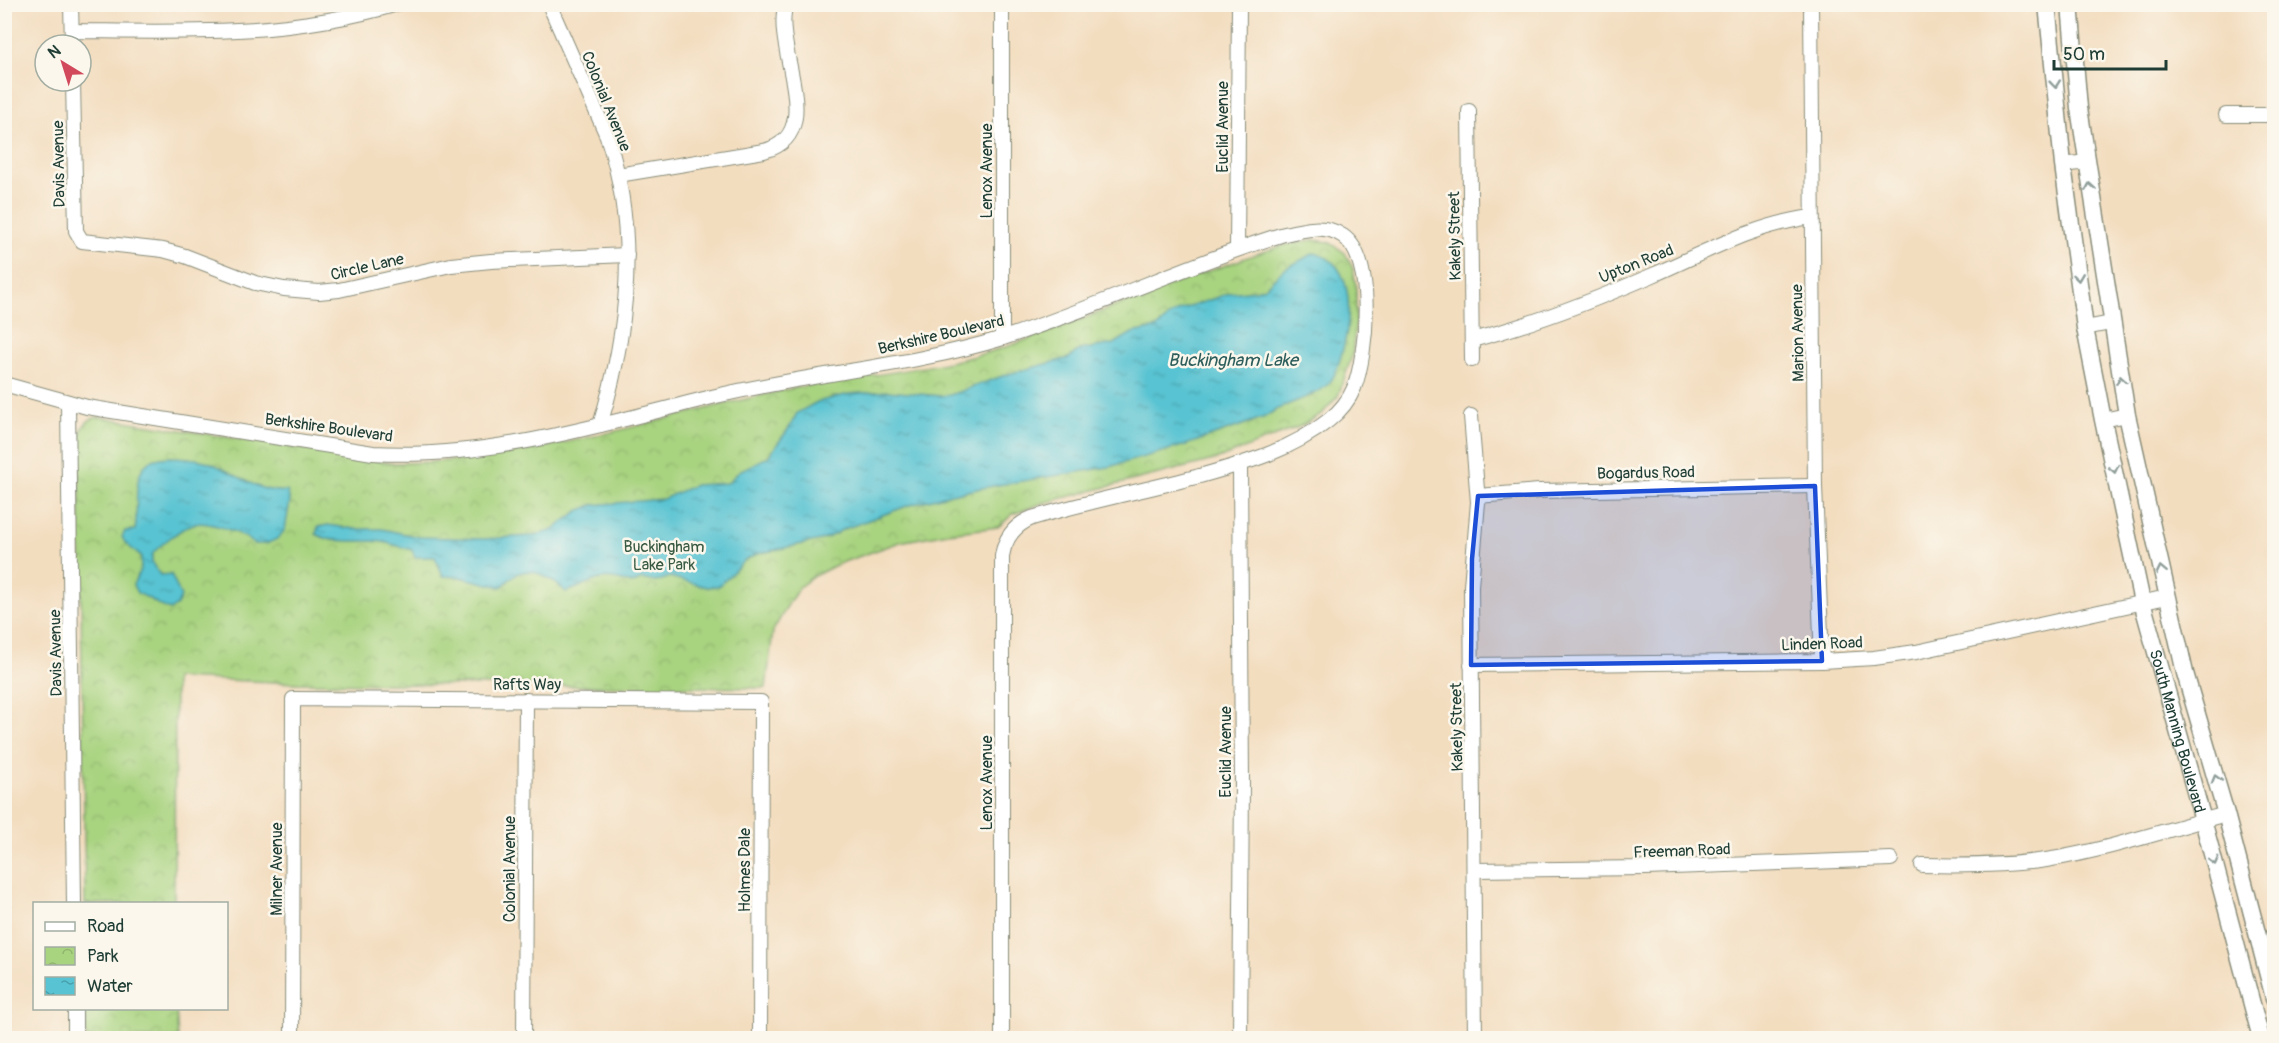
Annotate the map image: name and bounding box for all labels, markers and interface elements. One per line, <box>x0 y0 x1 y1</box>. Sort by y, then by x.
north arrow <box>33 33 93 93</box>
scale bar <box>2054 33 2166 71</box>
text: N <box>44 41 65 63</box>
text: 50 m <box>2063 43 2105 66</box>
street label: Colonial Avenue <box>577 48 635 155</box>
one-way arrow <box>2048 79 2061 88</box>
street label: Euclid Avenue <box>1213 81 1233 173</box>
street label: Davis Avenue <box>48 120 70 208</box>
street label: Lenox Avenue <box>977 123 997 219</box>
one-way arrow <box>2085 182 2097 192</box>
street label: Kakely Street <box>1444 191 1466 281</box>
street label: Upton Road <box>1596 240 1677 288</box>
street label: Circle Lane <box>329 249 406 285</box>
one-way arrow <box>2071 273 2084 282</box>
street label: Marion Avenue <box>1787 284 1809 382</box>
street label: Berkshire Boulevard <box>876 311 1006 359</box>
water label: Buckingham Lake <box>1168 349 1300 372</box>
one-way arrow <box>2115 375 2127 384</box>
street label: Berkshire Boulevard <box>264 409 394 447</box>
street label: Bogardus Road <box>1597 462 1695 484</box>
one-way arrow <box>2106 464 2119 474</box>
park label: Buckingham Lake Park <box>623 537 705 575</box>
one-way arrow <box>2155 566 2168 576</box>
street label: Davis Avenue <box>45 609 67 697</box>
street label: Linden Road <box>1781 633 1863 655</box>
street label: South Manning Boulevard <box>2145 647 2209 815</box>
street label: Rafts Way <box>493 675 561 695</box>
street label: Kakely Street <box>1446 682 1468 772</box>
street label: Euclid Avenue <box>1216 706 1236 798</box>
street label: Lenox Avenue <box>977 735 997 831</box>
one-way arrow <box>2211 774 2223 785</box>
street label: Colonial Avenue <box>500 816 520 922</box>
street label: Milner Avenue <box>267 822 287 916</box>
street label: Holmes Dale <box>735 828 755 912</box>
street label: Freeman Road <box>1633 839 1731 863</box>
one-way arrow <box>2207 856 2220 866</box>
legend <box>33 902 228 1010</box>
text: Road <box>87 915 124 938</box>
text: Park <box>87 945 119 968</box>
text: Water <box>87 975 133 998</box>

